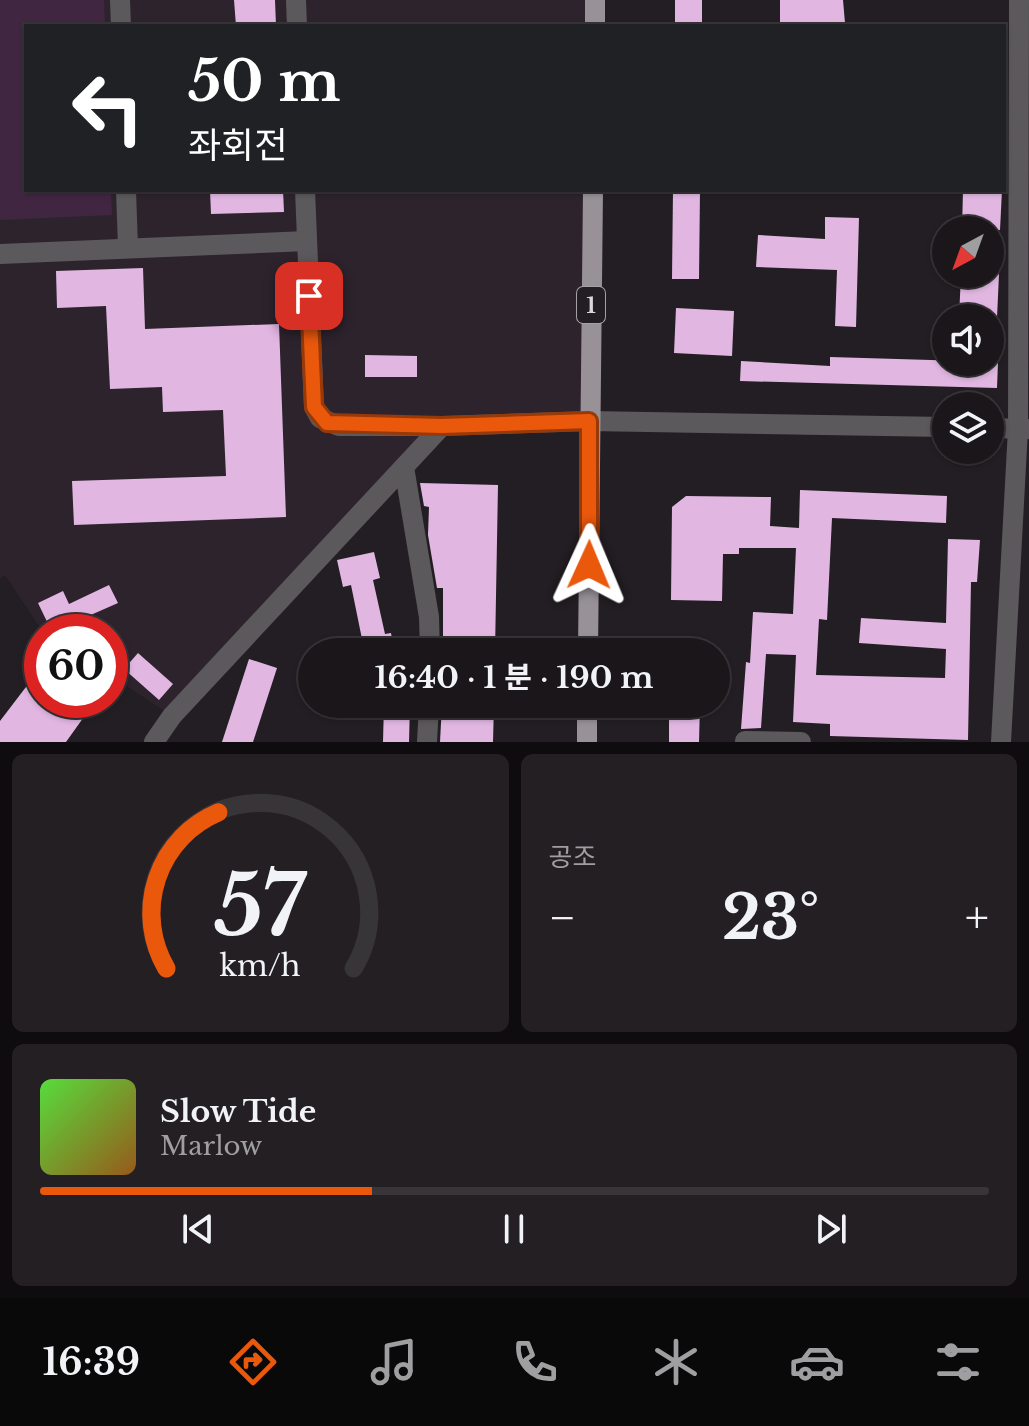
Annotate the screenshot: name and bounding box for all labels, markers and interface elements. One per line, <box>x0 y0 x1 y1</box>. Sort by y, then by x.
text: 50 m <box>188 47 340 116</box>
icon: left <box>56 56 160 160</box>
text: 좌회전 <box>188 123 287 168</box>
north arrow <box>932 216 1004 288</box>
map controls <box>932 216 1004 464</box>
pin <box>275 262 343 330</box>
icon: arrive <box>287 274 331 318</box>
road number: 1 <box>577 287 605 323</box>
button: sound <box>932 304 1004 376</box>
button: layers <box>932 392 1004 464</box>
position arrow <box>547 523 631 607</box>
speed limit sign: 60 <box>24 614 128 718</box>
text: 16:40 · 1 분 · 190 m <box>375 659 653 696</box>
text: 공조 <box>549 841 596 873</box>
text: 57 <box>214 854 308 957</box>
text: 23° <box>722 881 819 955</box>
text: − <box>549 890 576 945</box>
text: + <box>965 890 989 945</box>
text: km/h <box>220 948 301 984</box>
text: Slow Tide <box>160 1093 316 1130</box>
text: Marlow <box>160 1130 262 1162</box>
icon: previous <box>176 1207 220 1251</box>
icon: pause <box>492 1207 536 1251</box>
icon: next <box>809 1207 853 1251</box>
icon: directions <box>225 1334 281 1390</box>
icon: music <box>366 1334 422 1390</box>
icon: phone <box>507 1334 563 1390</box>
icon: climate <box>648 1334 704 1390</box>
icon: car <box>789 1334 845 1390</box>
icon: filters <box>930 1334 986 1390</box>
text: 16:39 <box>43 1340 140 1385</box>

